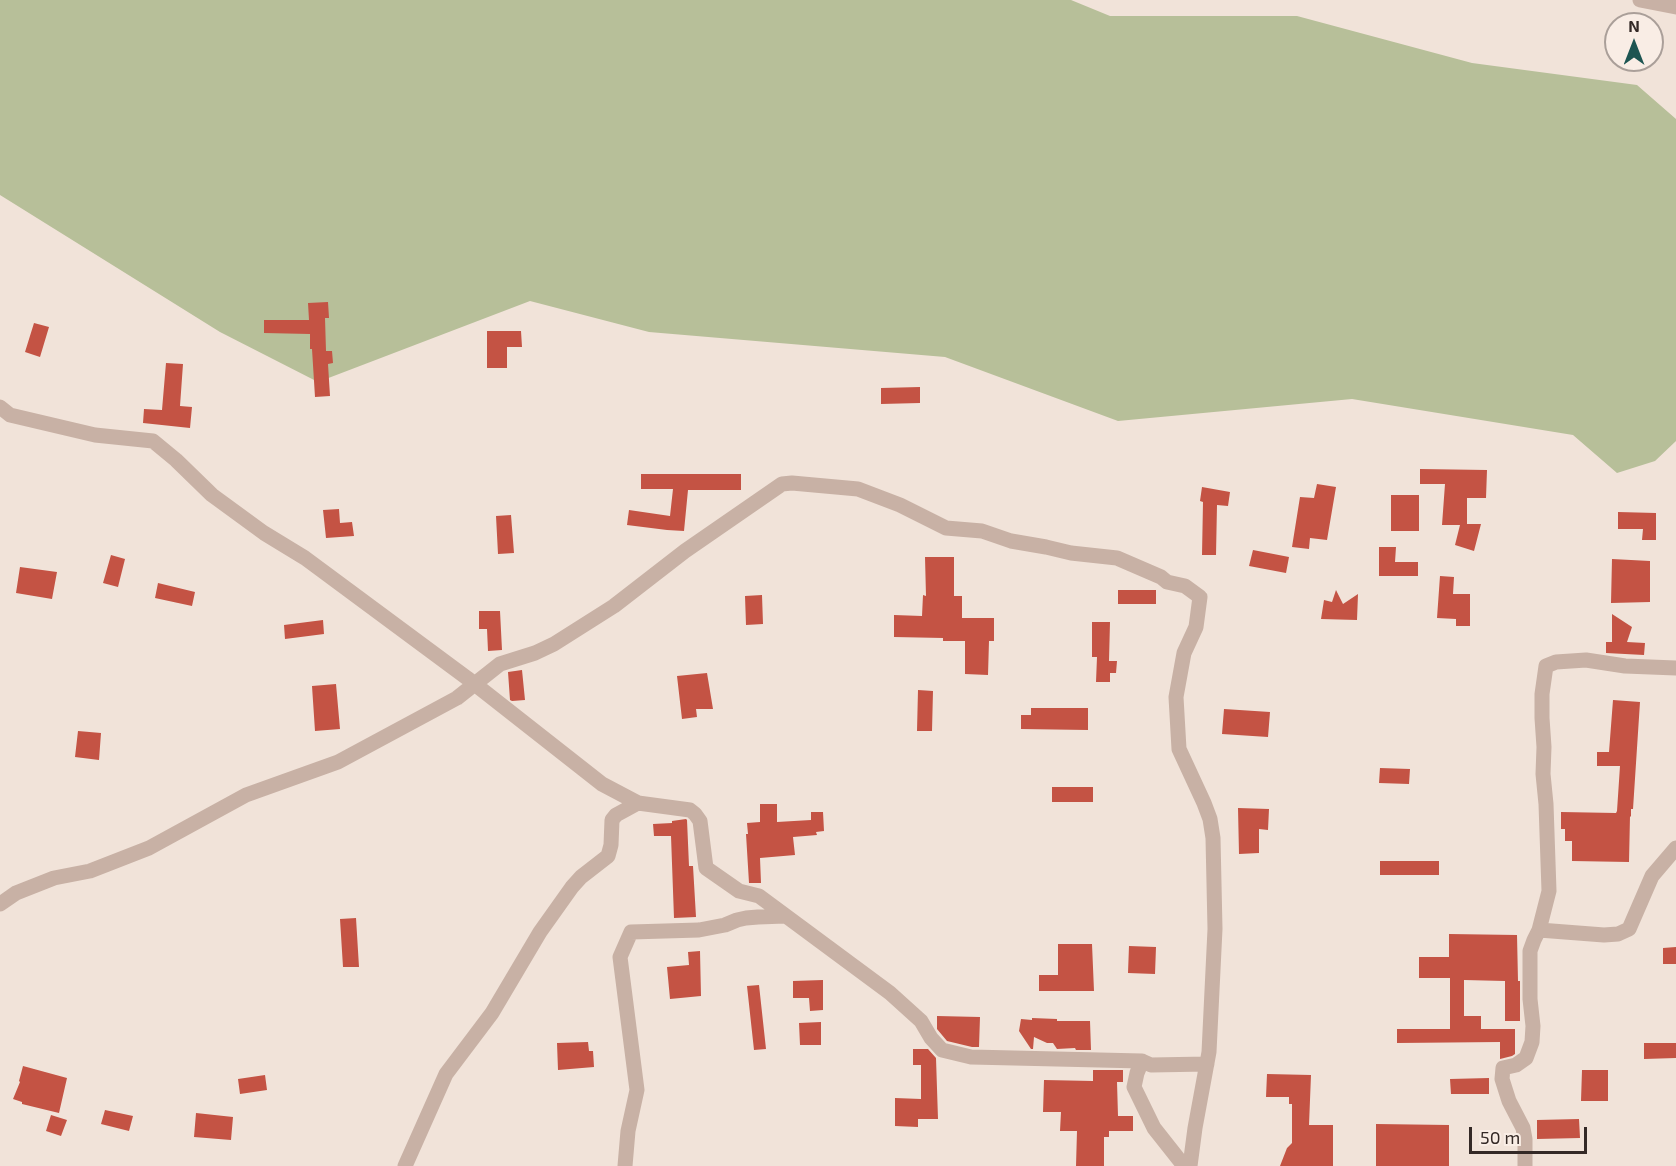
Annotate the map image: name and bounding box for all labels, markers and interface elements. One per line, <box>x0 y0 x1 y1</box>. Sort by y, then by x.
north arrow <box>1604 12 1664 72</box>
text: N <box>1628 16 1640 35</box>
scale bar <box>1472 1115 1590 1153</box>
text: 50 m <box>1480 1126 1520 1148</box>

